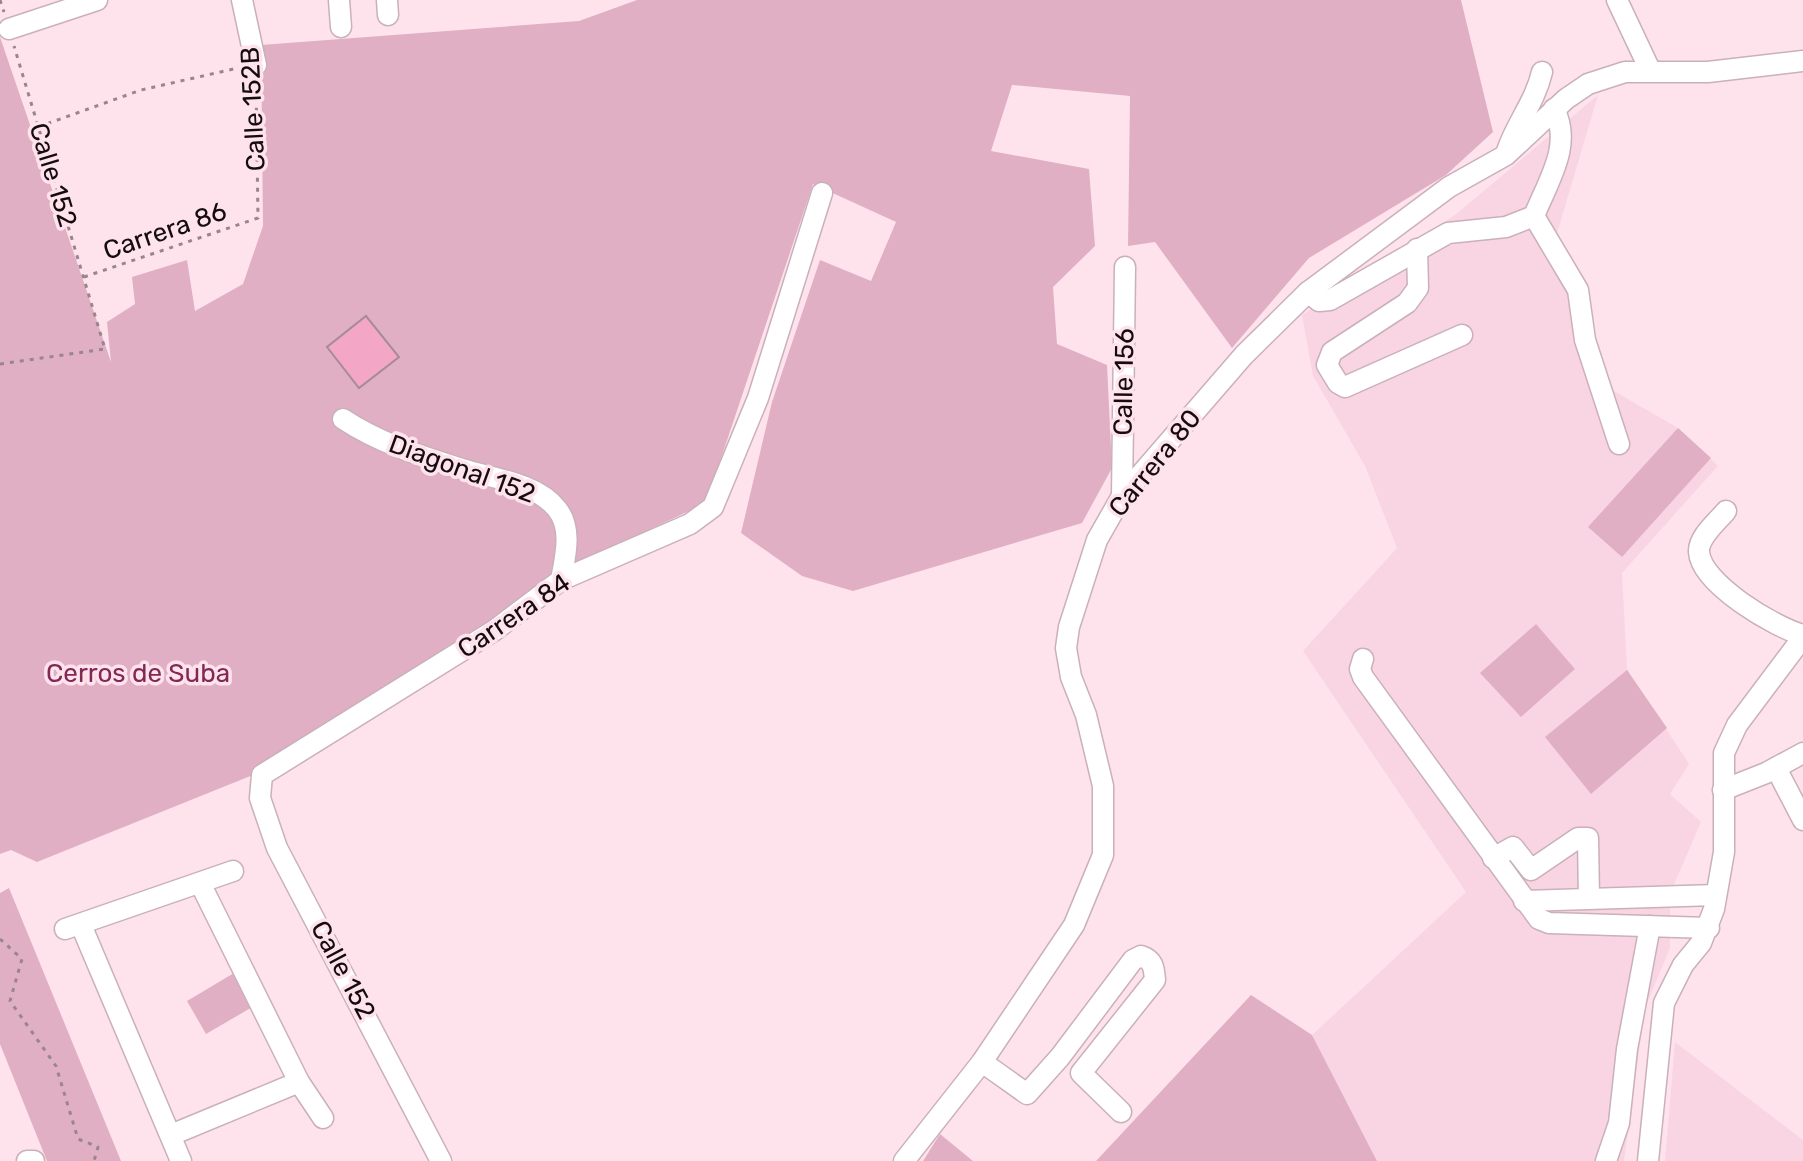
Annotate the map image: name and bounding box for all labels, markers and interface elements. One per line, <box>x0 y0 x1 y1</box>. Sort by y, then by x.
street label: Calle 152B <box>234 46 272 172</box>
street label: Calle 152 <box>23 119 83 231</box>
street label: Carrera 86 <box>99 195 231 267</box>
street label: Calle 156 <box>1108 328 1140 436</box>
street label: Carrera 80 <box>1102 403 1208 523</box>
street label: Diagonal 152 <box>385 428 539 510</box>
street label: Carrera 84 <box>452 567 576 665</box>
park label: Cerros de Suba <box>46 658 230 689</box>
street label: Calle 152 <box>304 915 382 1025</box>

